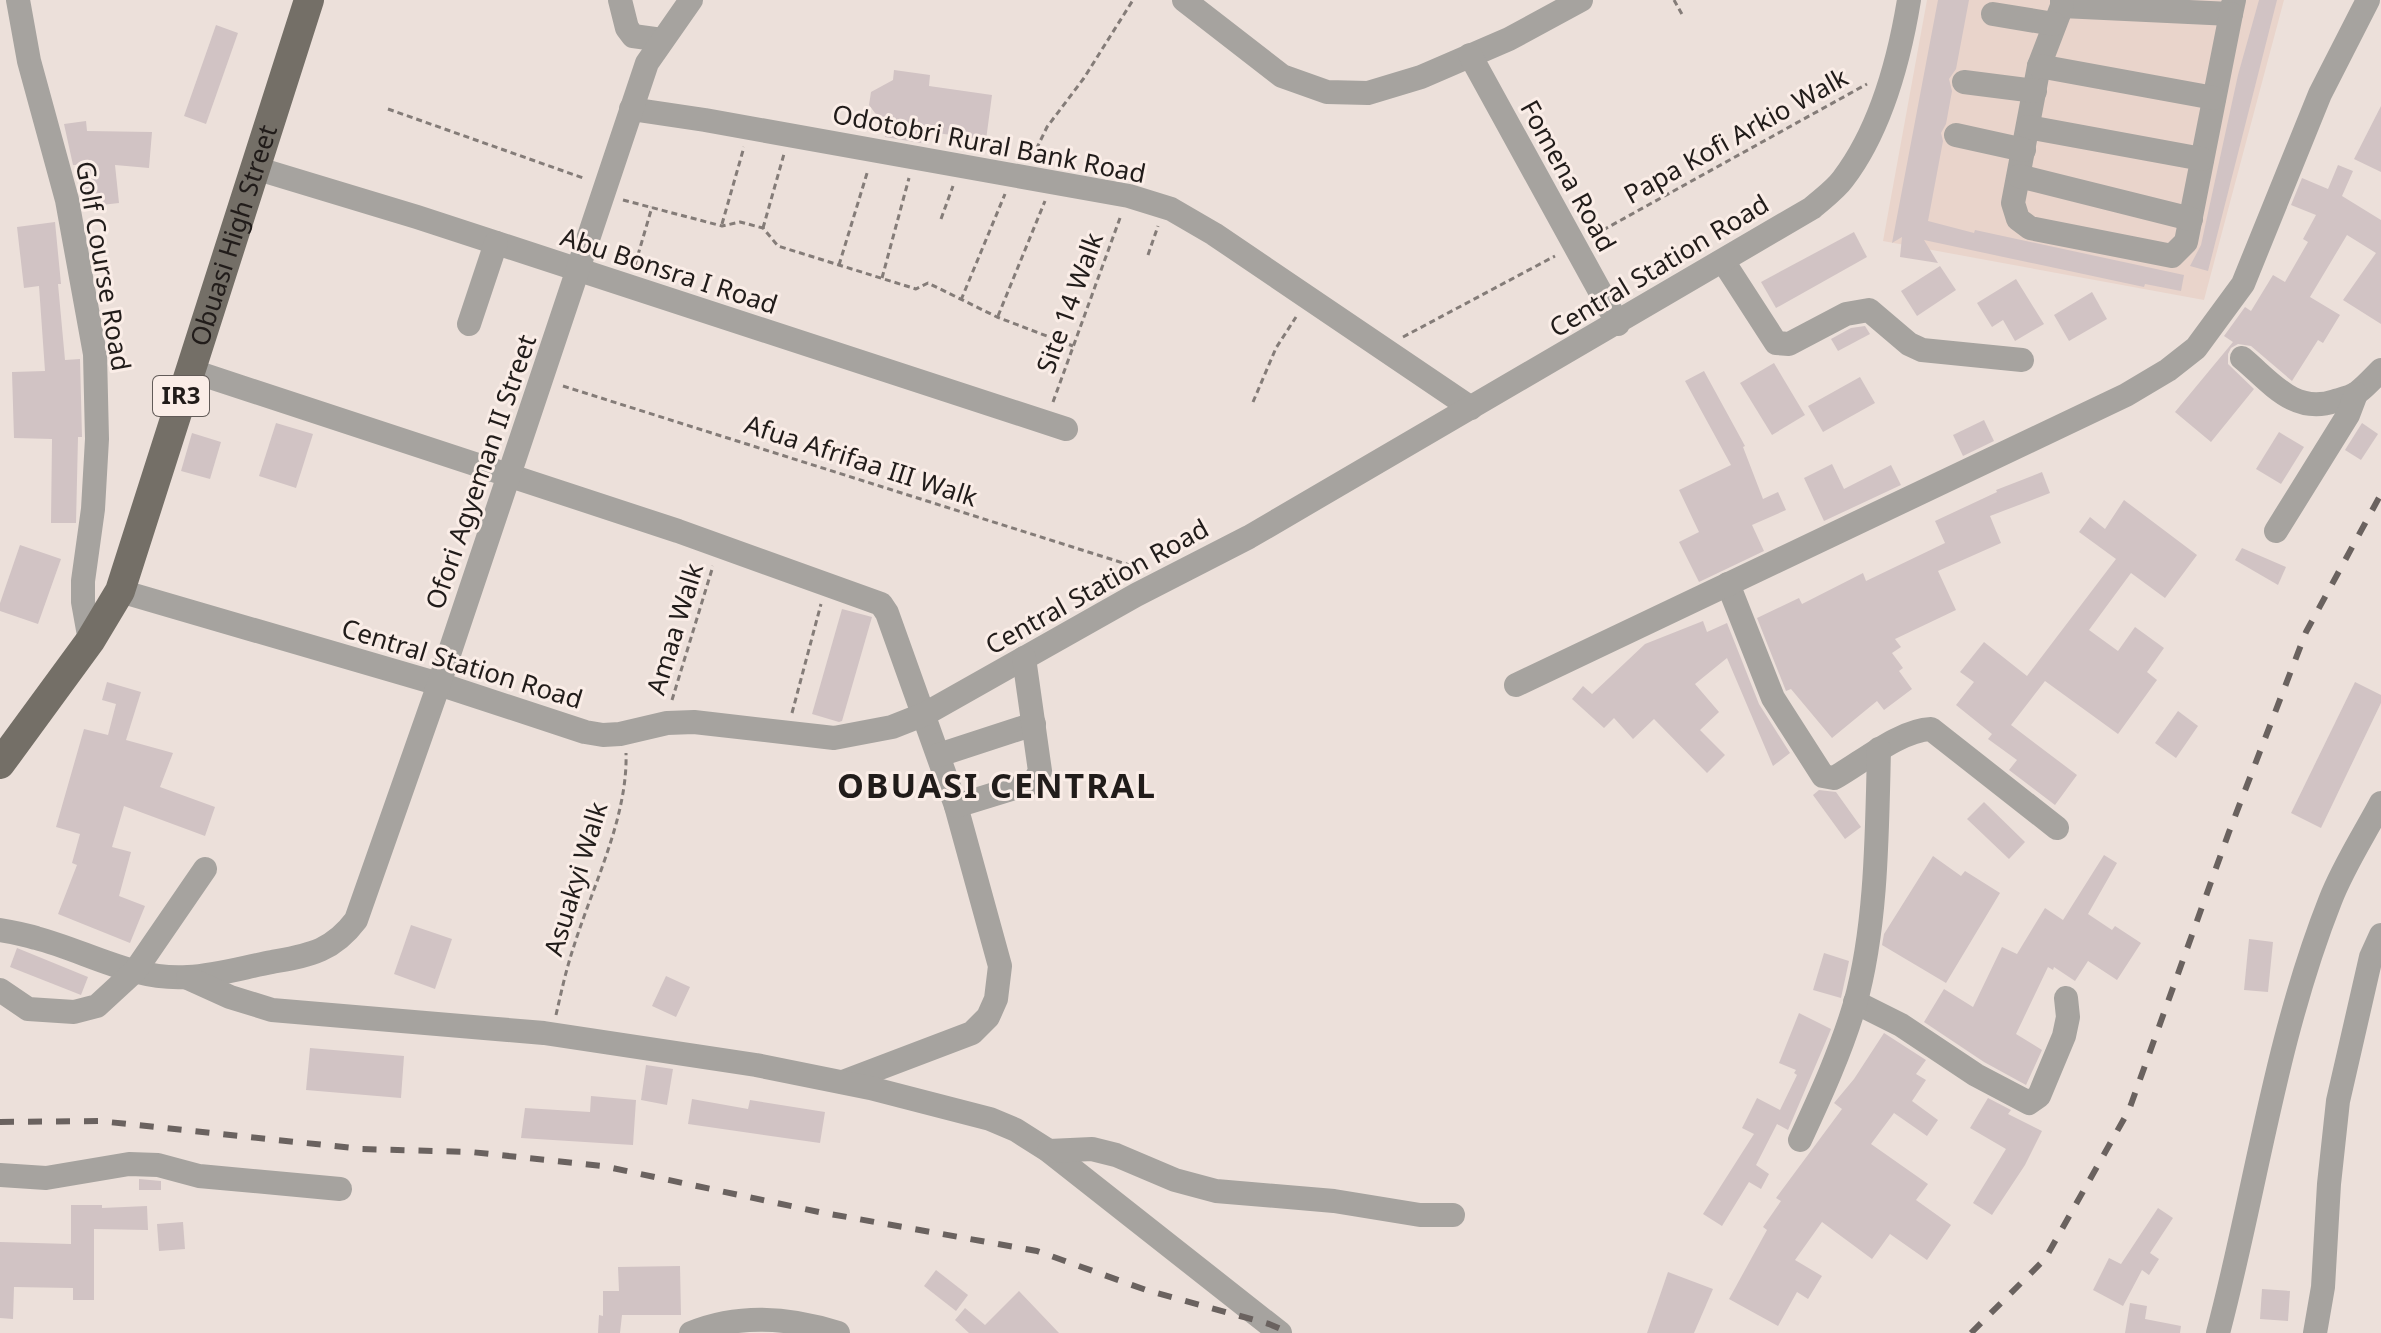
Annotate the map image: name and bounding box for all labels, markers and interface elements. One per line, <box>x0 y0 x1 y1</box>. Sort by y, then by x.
street label: Papa Kofi Arkio Walk <box>1617 58 1854 212</box>
street label: Fomena Road <box>1512 93 1625 258</box>
street label: Odotobri Rural Bank Road <box>829 95 1149 191</box>
street label: Obuasi High Street <box>181 120 285 350</box>
street label: Golf Course Road <box>68 158 140 374</box>
street label: Central Station Road <box>1542 185 1775 345</box>
street label: Abu Bonsra I Road <box>556 218 782 322</box>
street label: Site 14 Walk <box>1027 227 1111 378</box>
street label: Ofori Agyeman II Street <box>416 329 544 614</box>
road number: IR3 <box>153 376 209 416</box>
street label: Afua Afrifaa III Walk <box>740 405 982 515</box>
street label: Central Station Road <box>978 510 1215 663</box>
street label: Amaa Walk <box>637 558 711 699</box>
street label: Central Station Road <box>337 609 587 717</box>
district label: OBUASI CENTRAL <box>837 762 1157 808</box>
street label: Asuakyi Walk <box>535 797 616 960</box>

